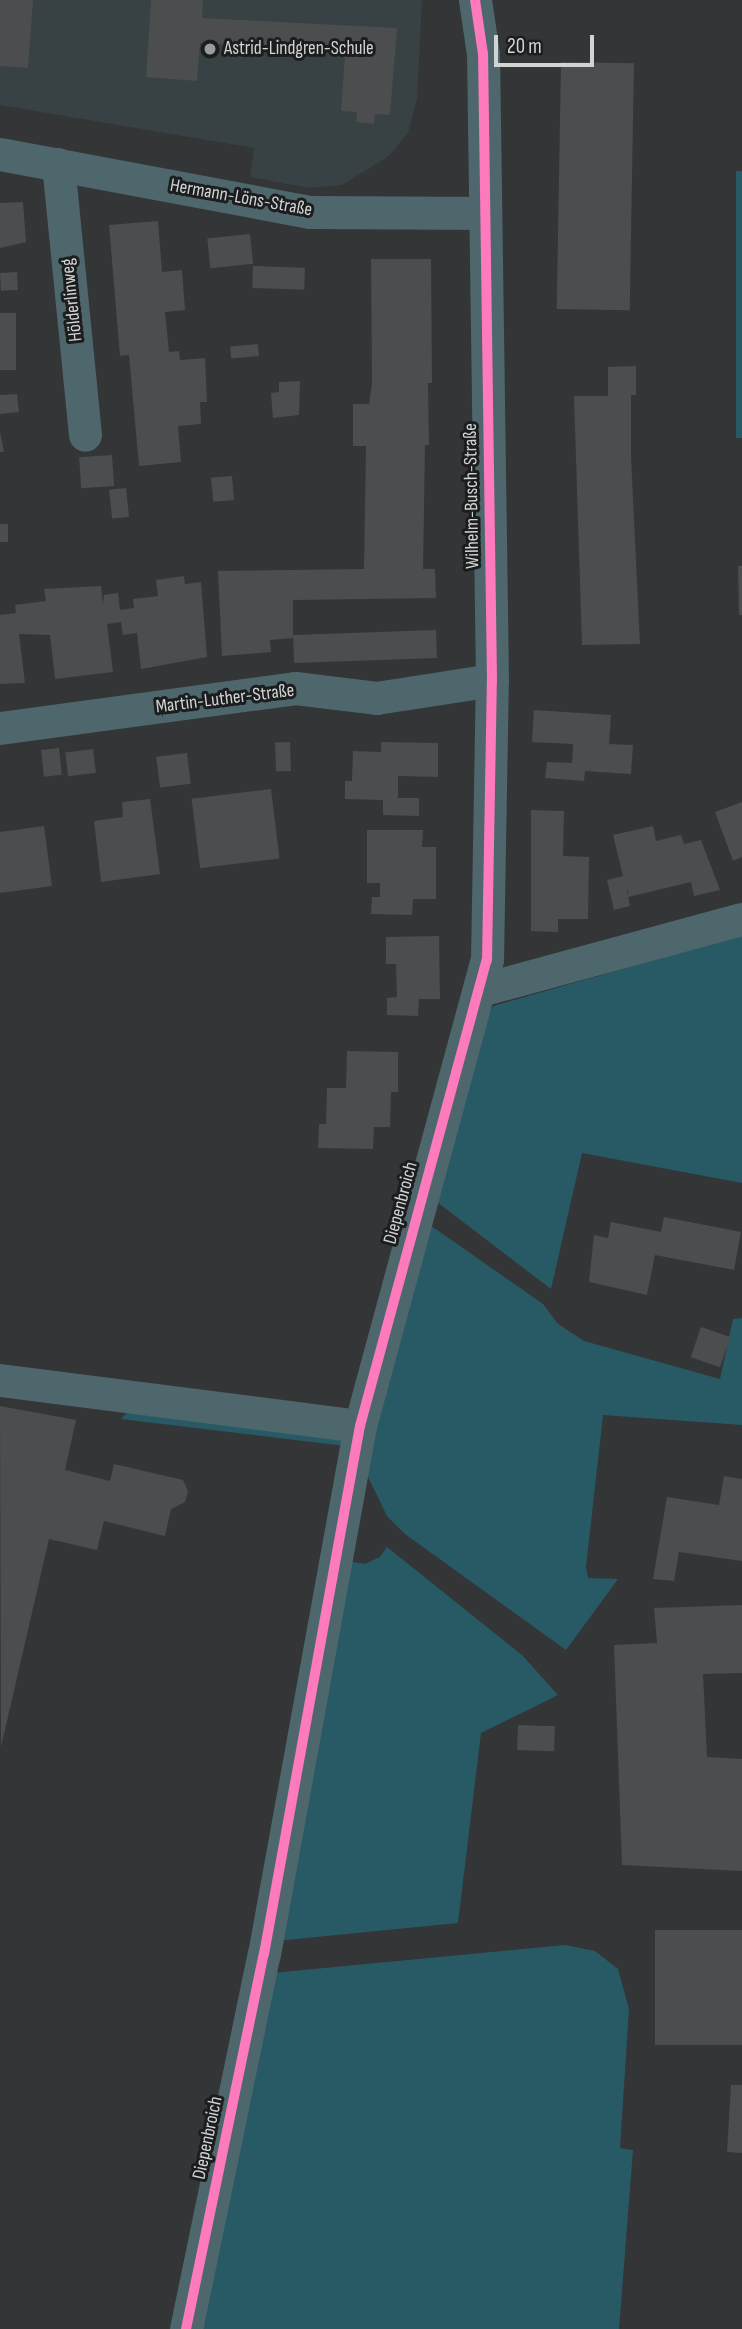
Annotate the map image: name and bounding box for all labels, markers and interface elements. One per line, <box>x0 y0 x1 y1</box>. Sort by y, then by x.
scale bar <box>497 21 597 65</box>
text: 20 m <box>507 34 542 59</box>
place label: Astrid-Lindgren-Schule <box>224 38 374 60</box>
marker: Astrid-Lindgren-Schule <box>202 41 218 57</box>
street label: Hermann-Löns-Straße <box>168 174 314 222</box>
street label: Hölderlinweg <box>56 257 88 343</box>
street label: Wilhelm-Busch-Straße <box>459 423 485 569</box>
street label: Martin-Luther-Straße <box>154 679 296 719</box>
street label: Diepenbroich <box>379 1159 423 1247</box>
street label: Diepenbroich <box>188 2094 228 2182</box>

